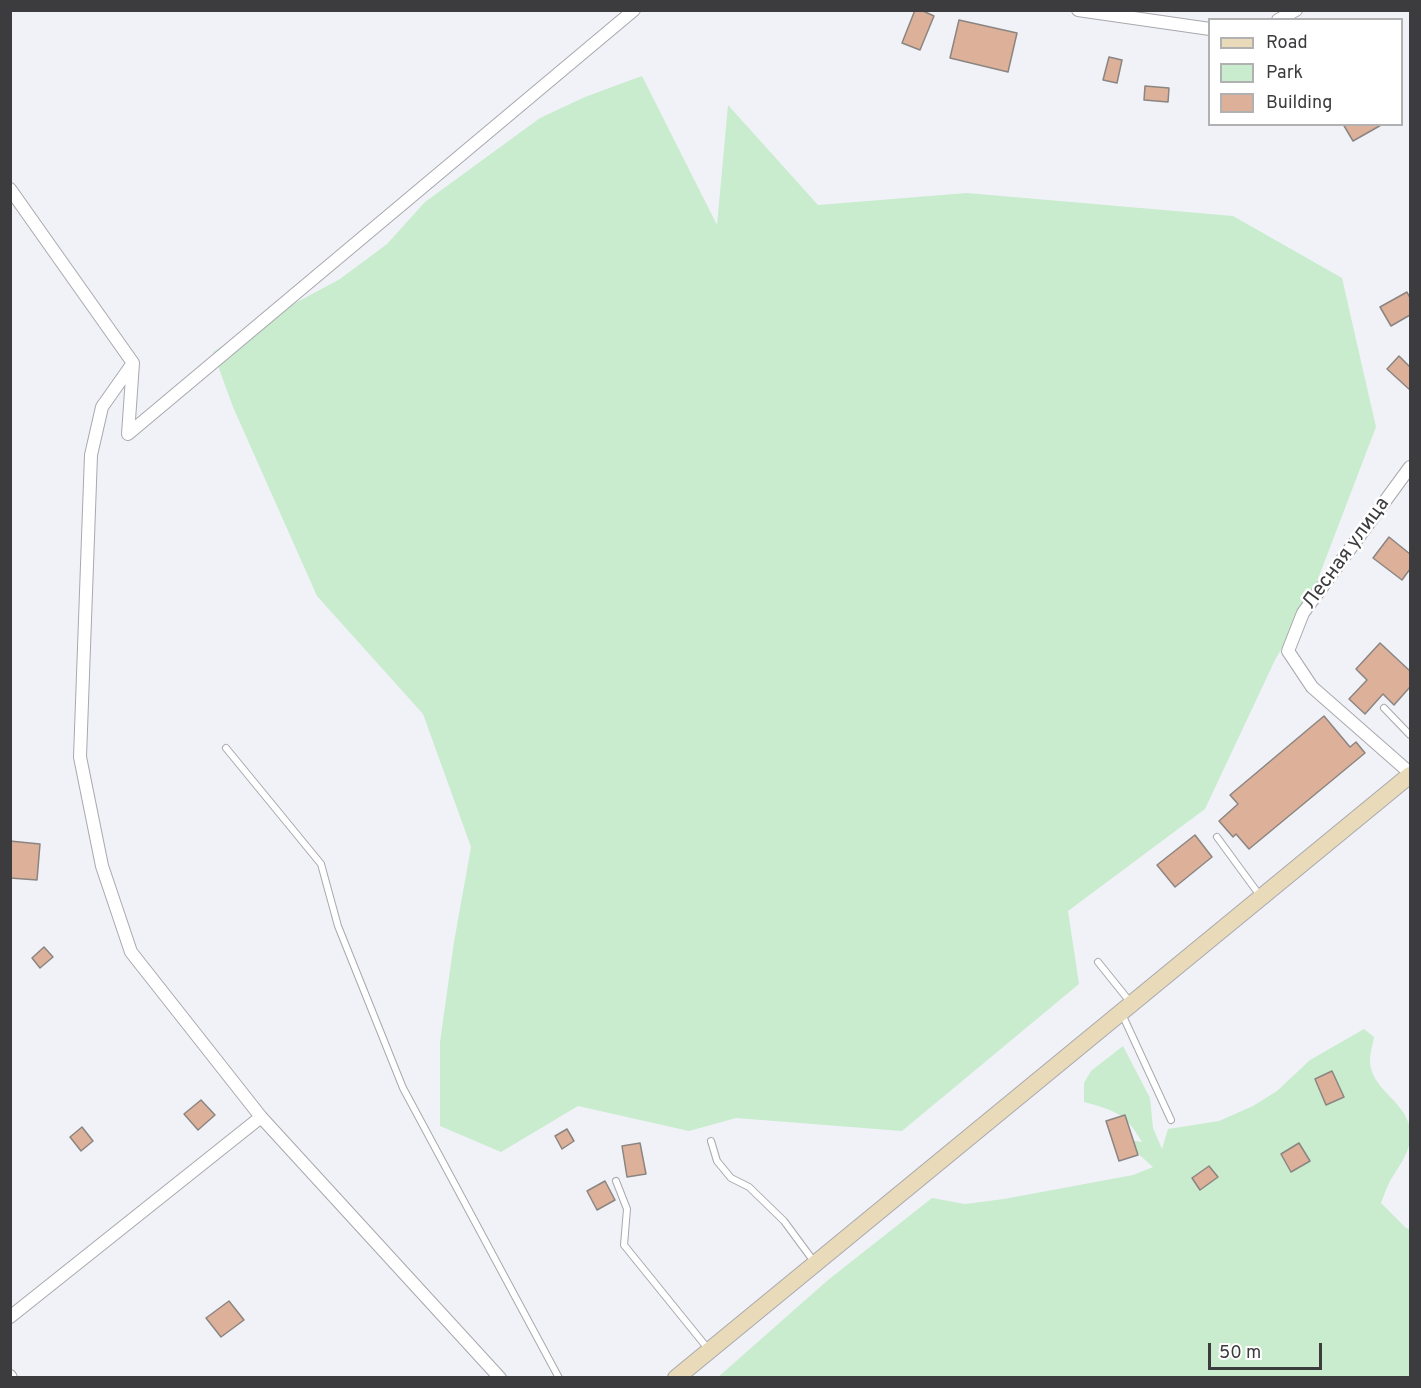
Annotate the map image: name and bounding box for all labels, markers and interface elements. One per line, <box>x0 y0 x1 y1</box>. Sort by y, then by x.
legend <box>1208 18 1403 126</box>
text: Road <box>1266 32 1308 55</box>
text: Park <box>1266 62 1303 85</box>
text: Building <box>1266 92 1332 115</box>
street label: Лесная улица <box>1298 493 1396 615</box>
scale bar <box>1211 1331 1325 1369</box>
text: 50 m <box>1219 1342 1261 1365</box>

